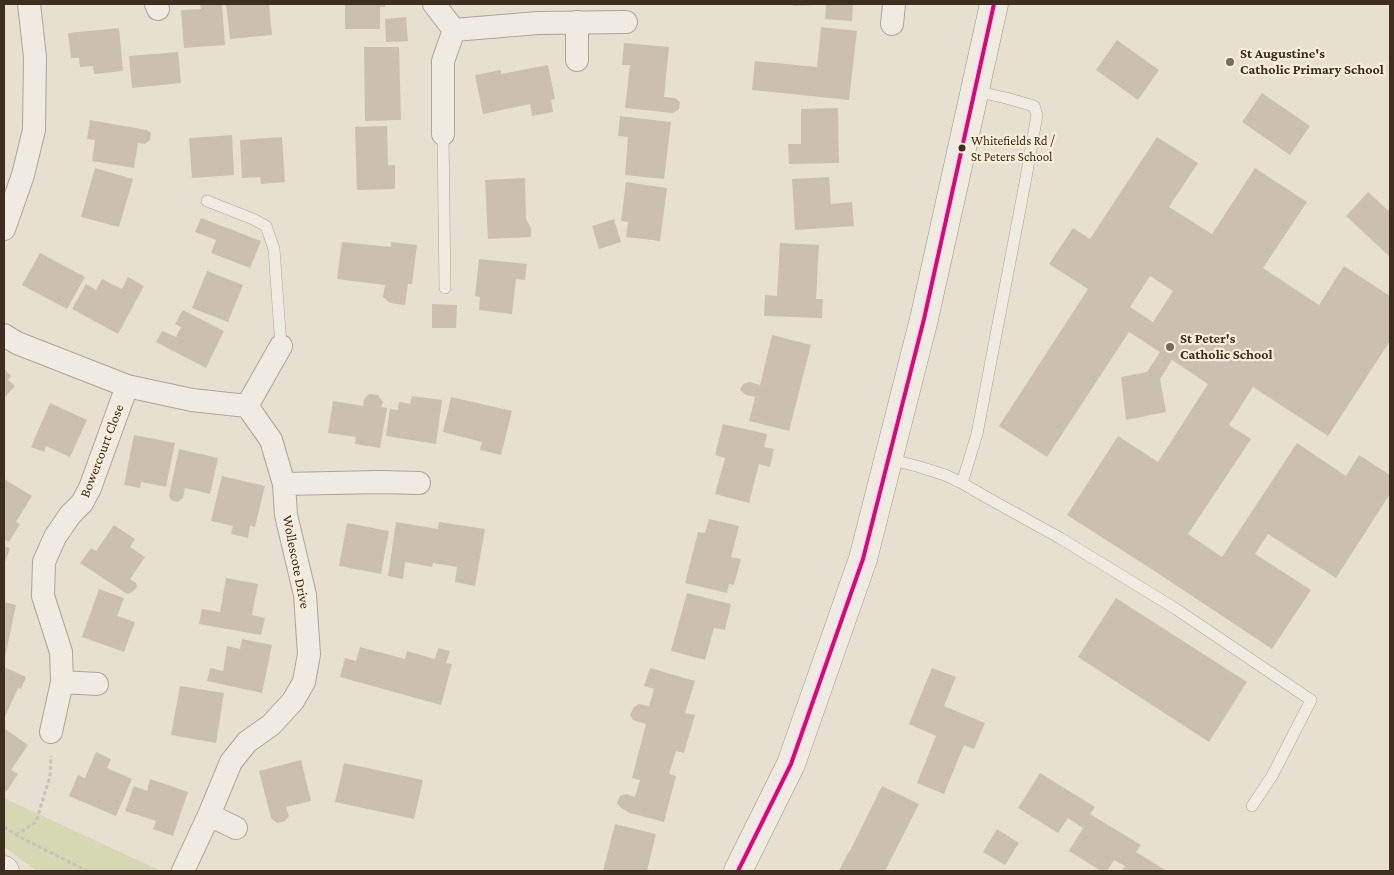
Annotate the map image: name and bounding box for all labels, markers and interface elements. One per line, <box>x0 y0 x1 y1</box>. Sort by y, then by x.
place label: St Augustine's Catholic Primary School <box>1240 46 1384 78</box>
marker: St Augustine's Catholic Primary School <box>1224 56 1236 68</box>
place label: Whitefields Rd / St Peters School <box>971 133 1055 164</box>
marker: Whitefields Rd / St Peters School <box>957 143 967 153</box>
place label: St Peter's Catholic School <box>1180 331 1273 364</box>
marker: St Peter's Catholic School <box>1164 341 1176 353</box>
street label: Bowercourt Close <box>77 402 127 500</box>
street label: Wollescote Drive <box>279 514 313 610</box>

